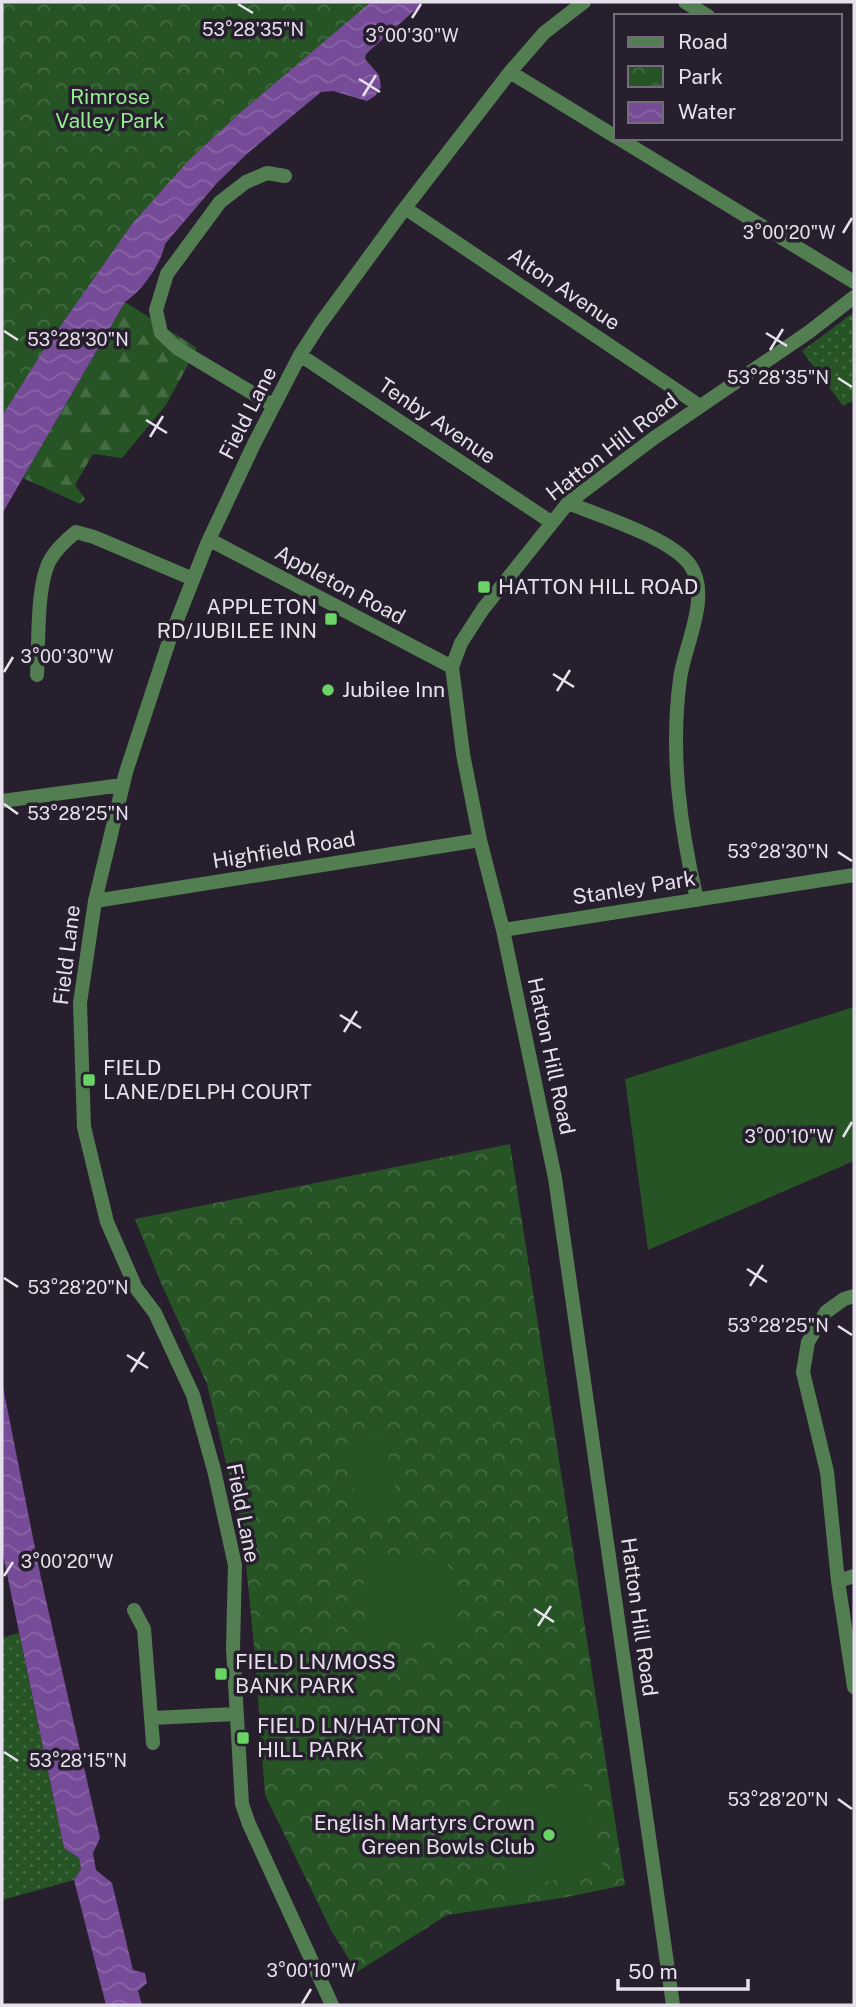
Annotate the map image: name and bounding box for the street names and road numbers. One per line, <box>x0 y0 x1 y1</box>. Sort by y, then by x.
street label: Alton Avenue <box>504 242 625 335</box>
street label: Field Lane <box>214 362 281 463</box>
street label: Tenby Avenue <box>374 372 501 469</box>
street label: Hatton Hill Road <box>541 388 682 506</box>
street label: Appleton Road <box>271 540 410 629</box>
street label: Highfield Road <box>211 826 357 873</box>
street label: Stanley Park <box>571 865 697 910</box>
street label: Field Lane <box>48 904 85 1006</box>
street label: Hatton Hill Road <box>523 975 580 1137</box>
street label: Field Lane <box>222 1461 265 1565</box>
street label: Hatton Hill Road <box>616 1536 663 1698</box>

